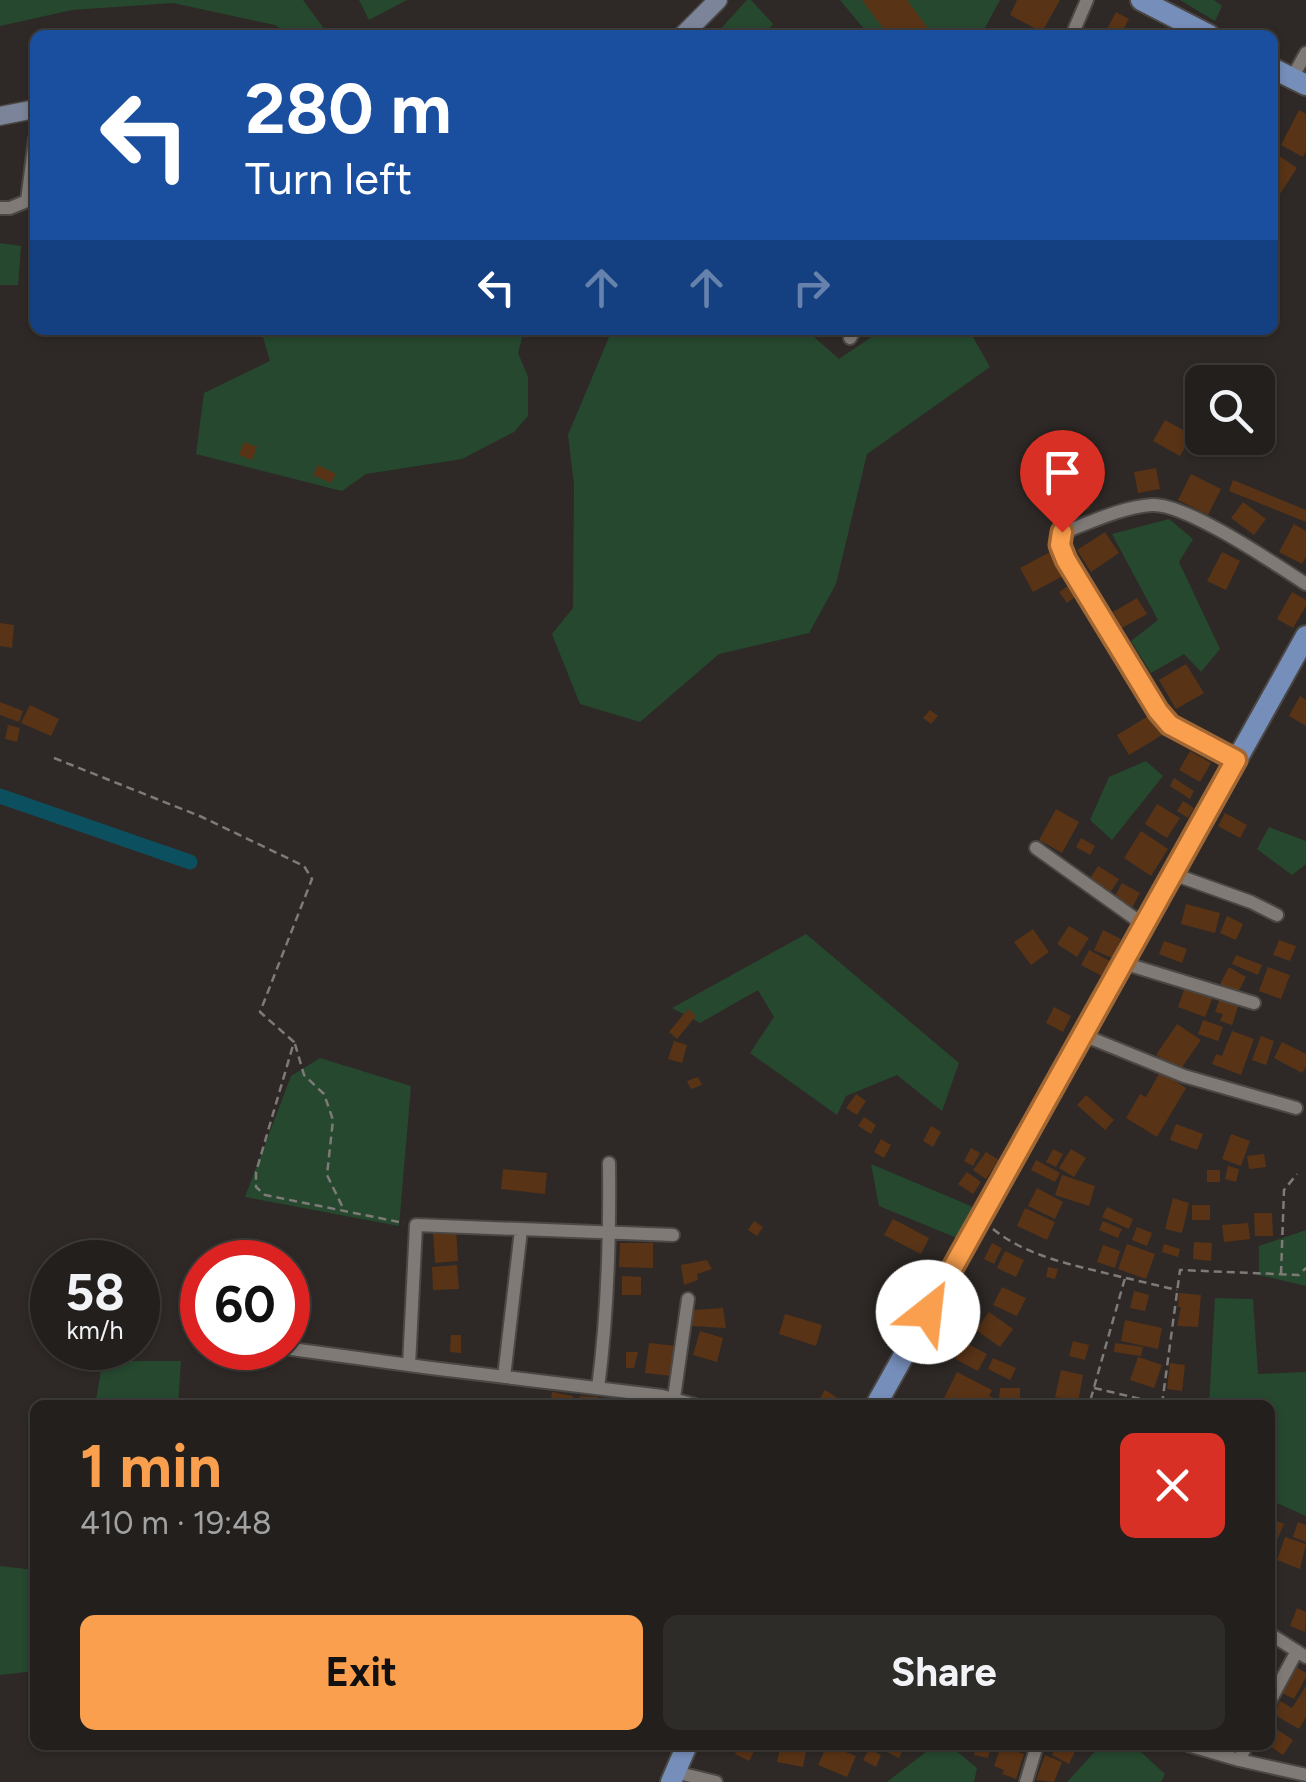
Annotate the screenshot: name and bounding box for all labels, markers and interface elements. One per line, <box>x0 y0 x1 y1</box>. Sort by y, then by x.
text: 280 m <box>245 66 451 151</box>
icon: left <box>80 70 210 200</box>
text: Turn left <box>245 151 412 205</box>
icon: left <box>469 260 524 315</box>
icon: ahead <box>574 260 629 315</box>
icon: ahead <box>679 260 734 315</box>
icon: right <box>784 260 839 315</box>
map controls <box>1185 365 1275 455</box>
button: search <box>1185 365 1275 455</box>
pin <box>1020 430 1105 533</box>
icon: arrive <box>1035 445 1090 500</box>
speed limit sign: 60 <box>180 1240 310 1370</box>
position arrow <box>876 1260 980 1364</box>
text: 58 <box>65 1262 125 1323</box>
text: km/h <box>66 1315 124 1345</box>
text: 1 min <box>80 1430 222 1502</box>
button: close <box>1120 1433 1225 1538</box>
text: 410 m · 19:48 <box>80 1504 272 1542</box>
button: Exit <box>80 1615 643 1730</box>
button: Share <box>663 1615 1225 1730</box>

